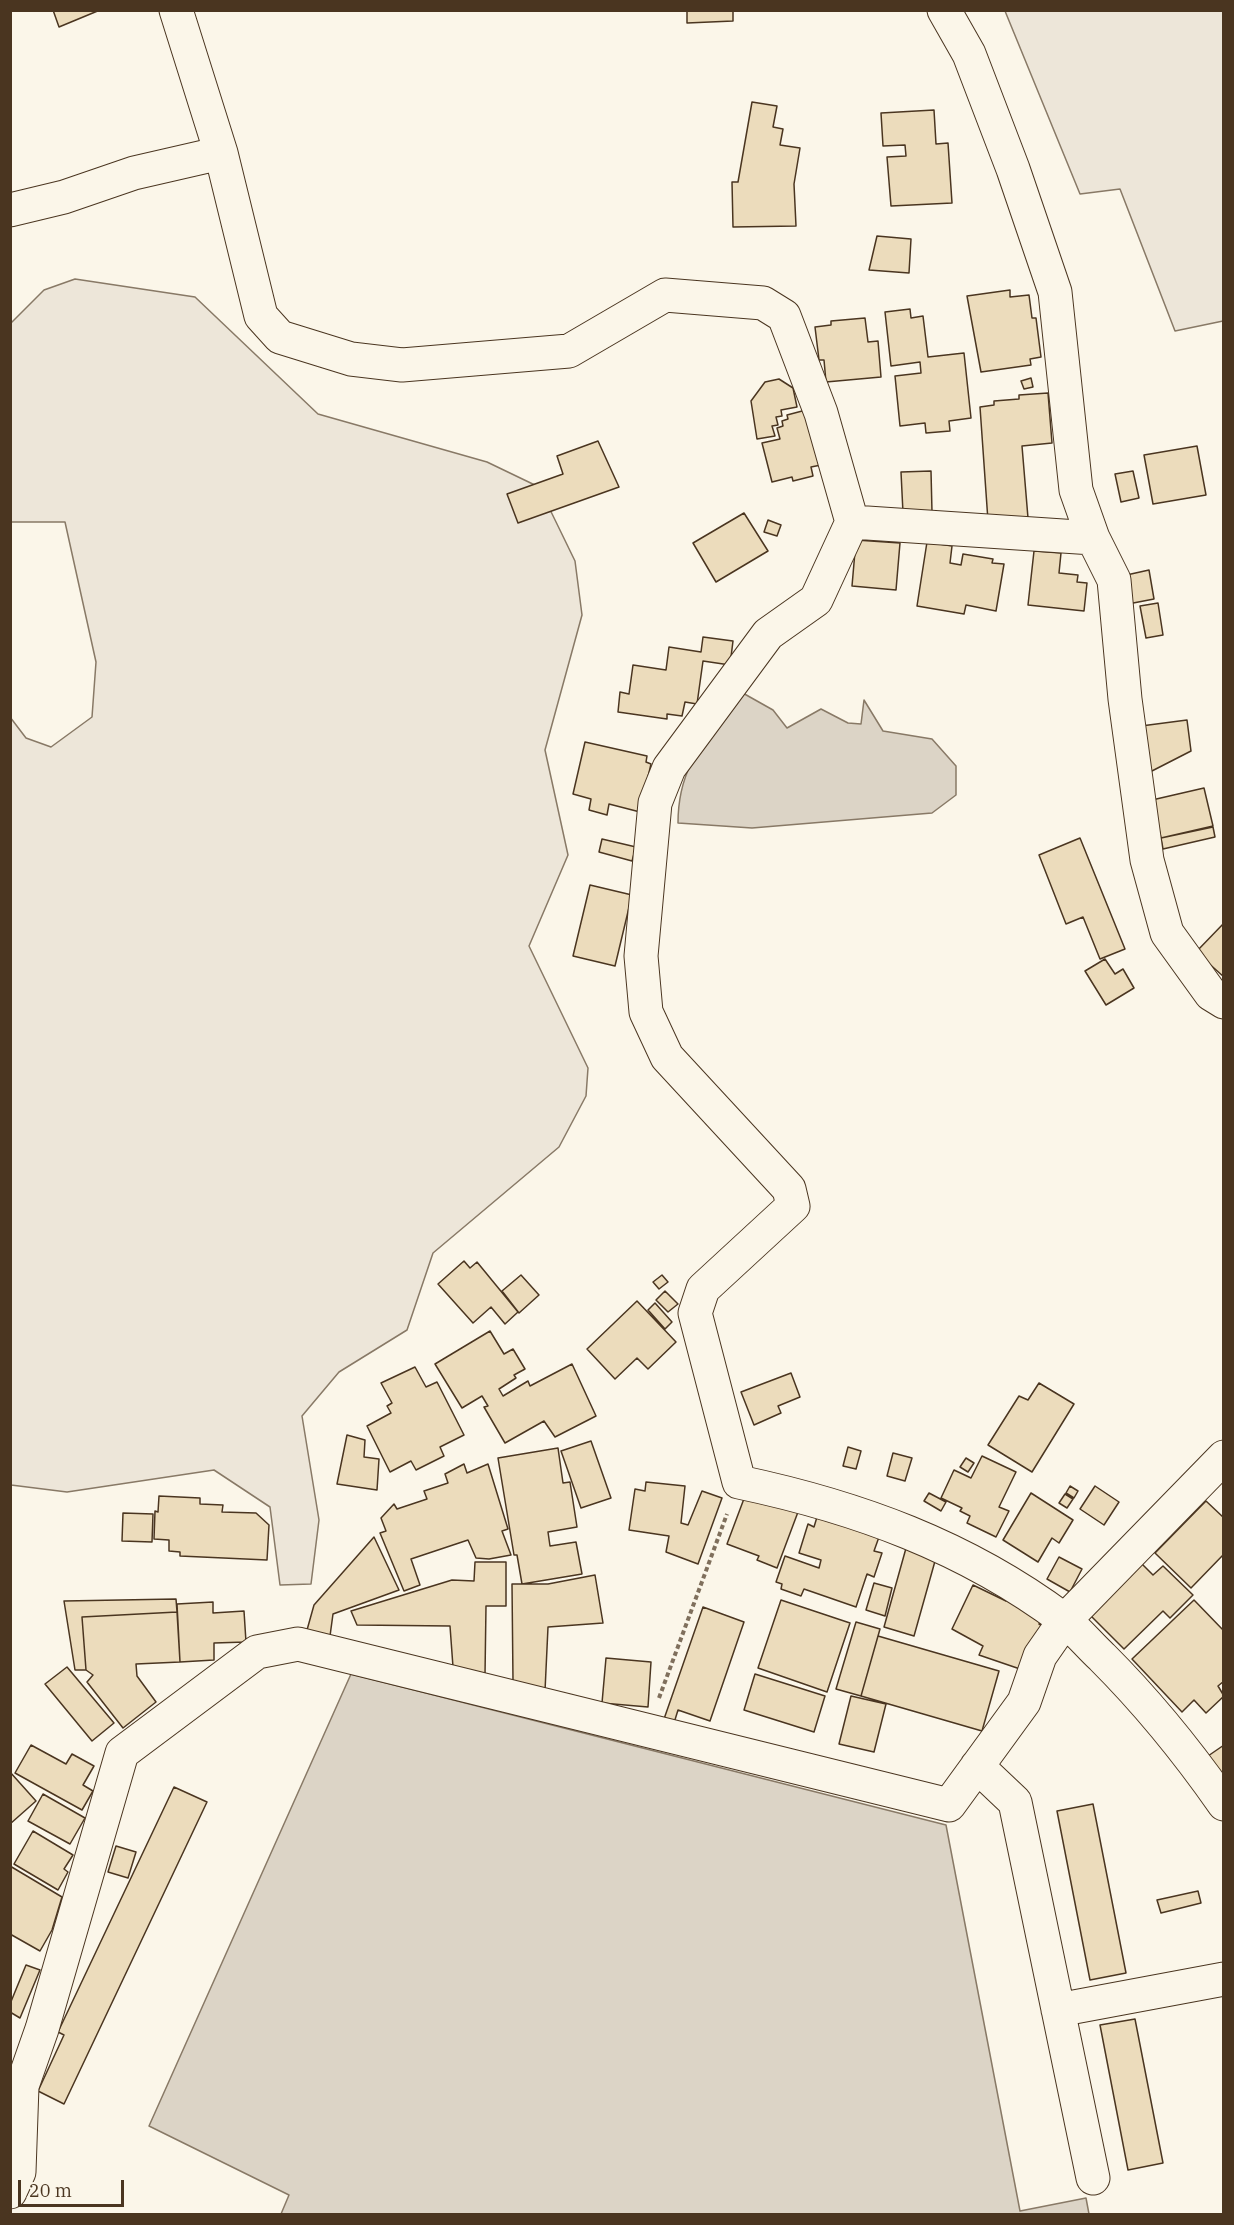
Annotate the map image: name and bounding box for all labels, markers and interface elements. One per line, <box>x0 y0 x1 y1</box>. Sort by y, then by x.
scale bar <box>21 2168 128 2206</box>
text: 20 m <box>29 2179 72 2202</box>

